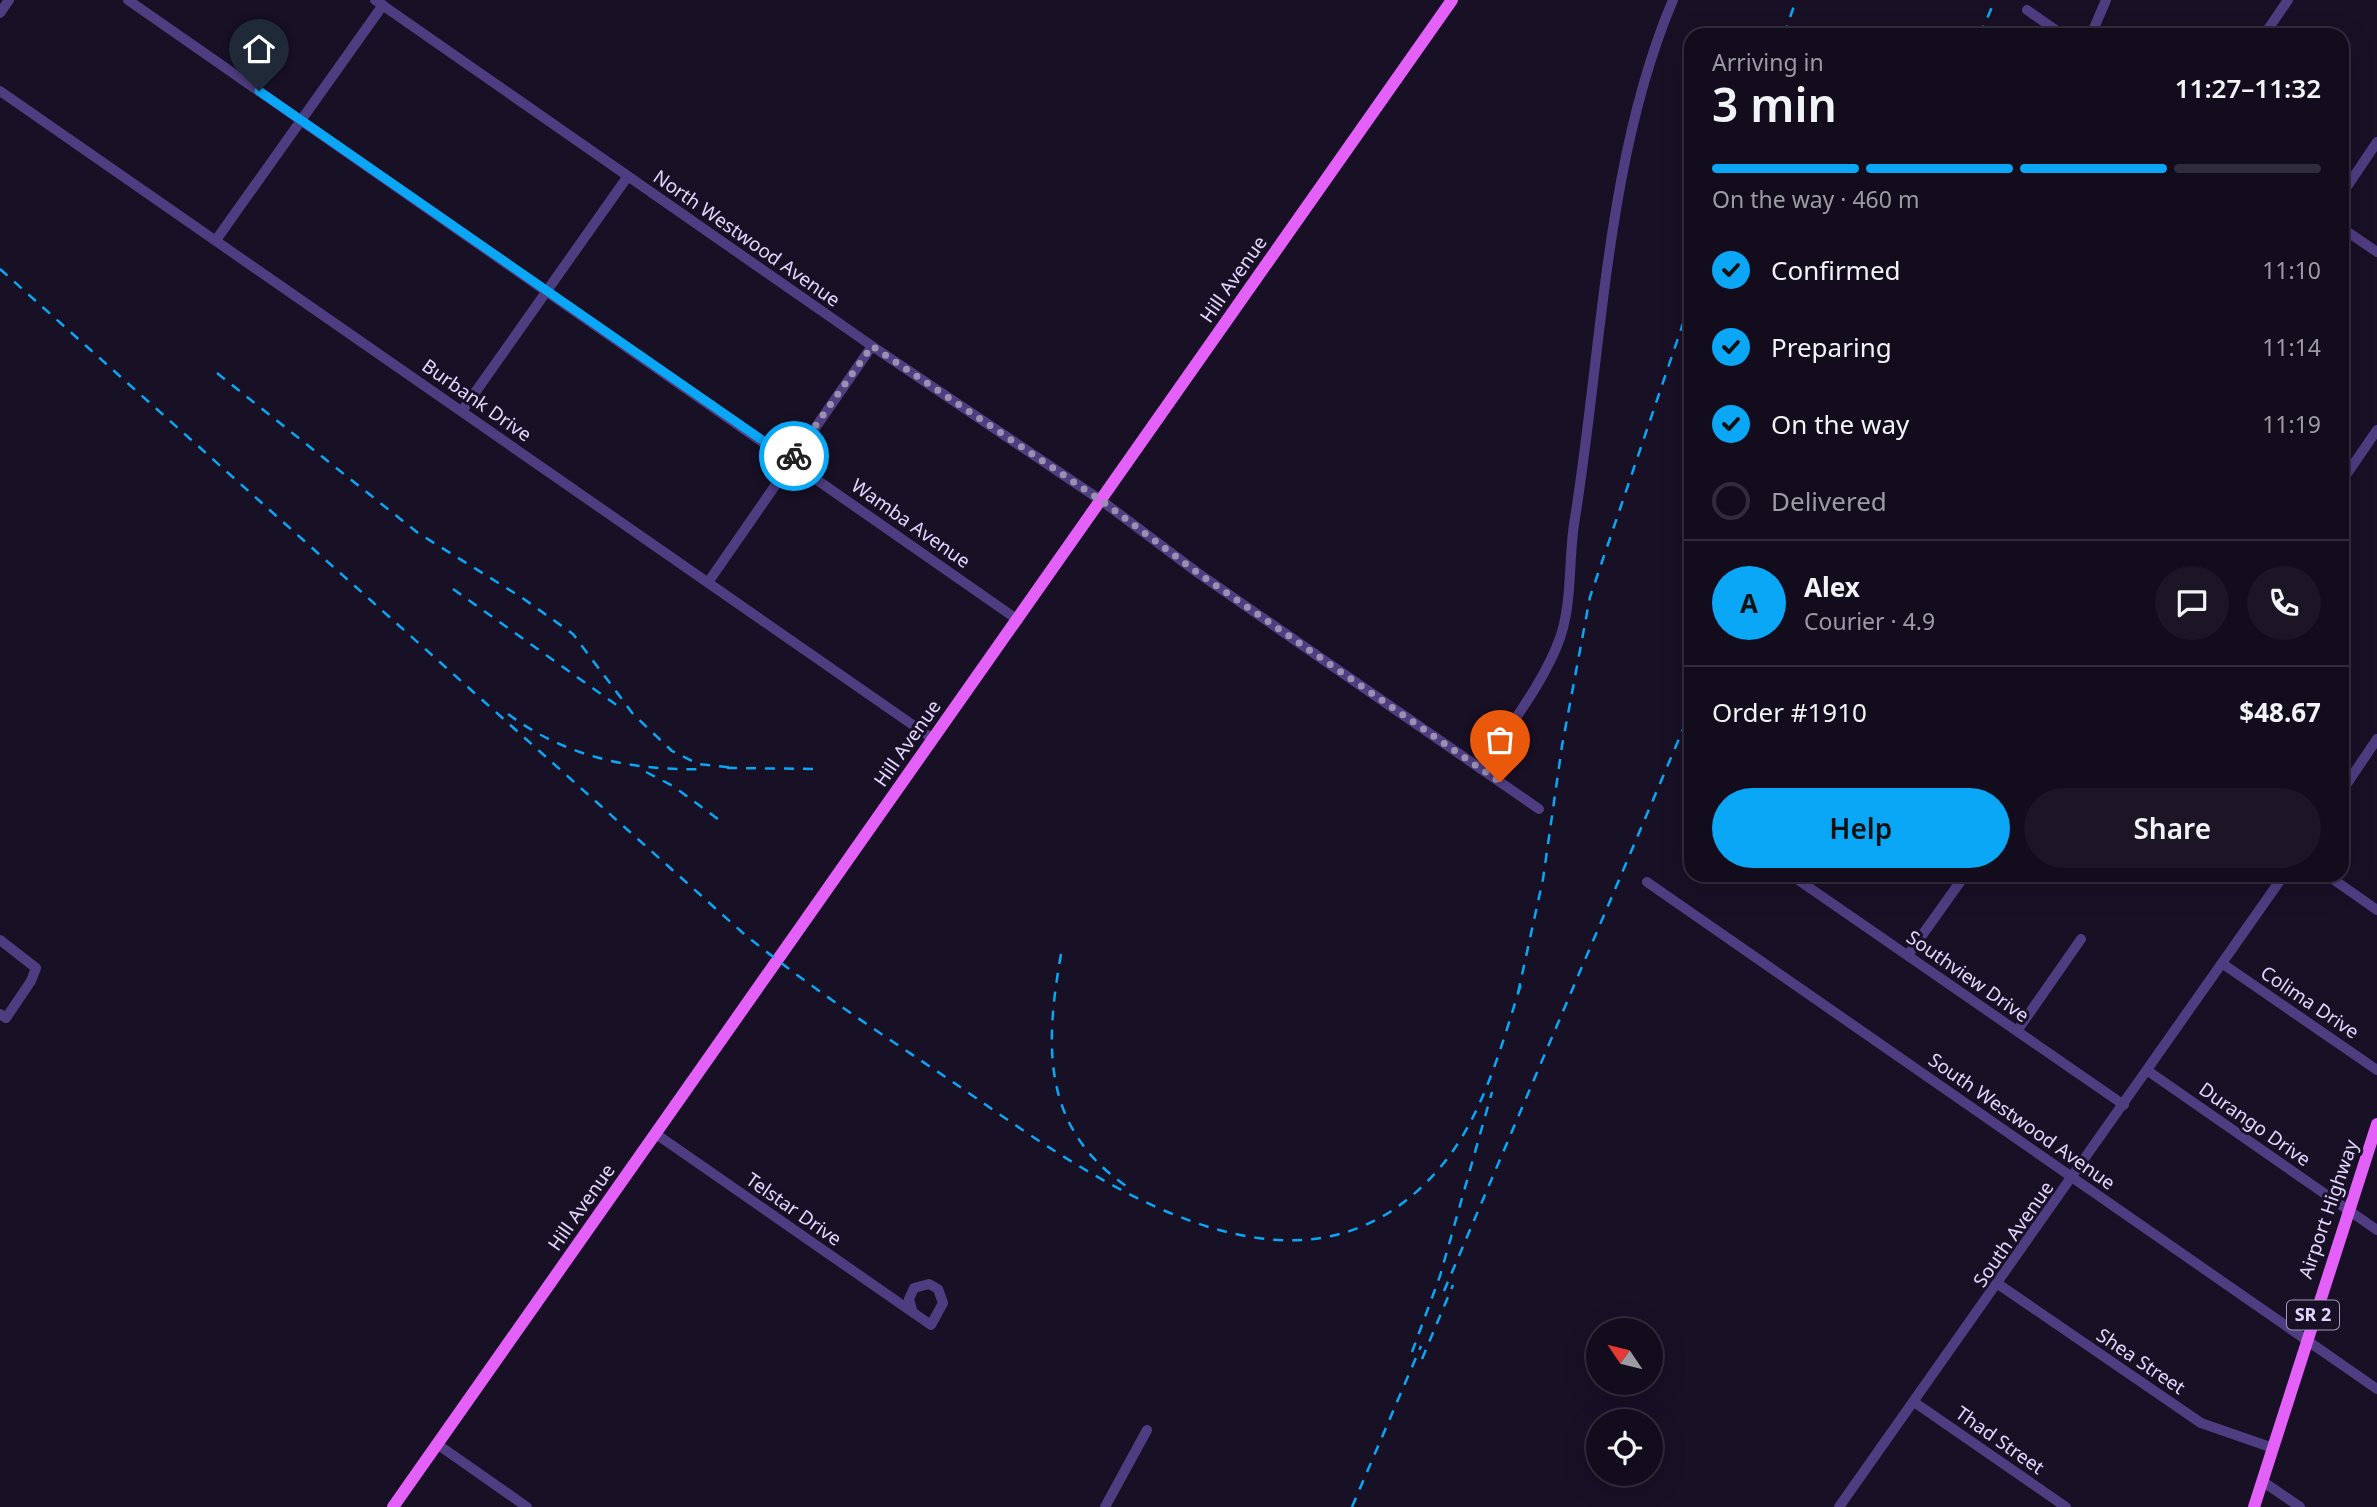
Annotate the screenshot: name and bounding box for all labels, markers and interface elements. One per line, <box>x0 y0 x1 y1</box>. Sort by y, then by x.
pin <box>229 19 289 91</box>
icon: home <box>240 30 278 68</box>
text: Arriving in <box>1712 46 1824 78</box>
text: 11:27–11:32 <box>2175 70 2321 106</box>
text: 3 min <box>1712 73 1837 135</box>
street label: North Westwood Avenue <box>648 164 846 312</box>
text: On the way · 460 m <box>1712 183 1919 215</box>
street label: Hill Avenue <box>1194 230 1272 328</box>
icon: check <box>1712 251 1750 289</box>
text: Confirmed <box>1771 252 1901 288</box>
text: 11:10 <box>2262 254 2321 286</box>
icon: check <box>1712 328 1750 366</box>
text: Preparing <box>1771 329 1892 365</box>
text: 11:14 <box>2262 331 2321 363</box>
street label: Burbank Drive <box>417 353 537 447</box>
icon: check <box>1712 405 1750 443</box>
text: On the way <box>1771 406 1909 442</box>
text: 11:19 <box>2262 408 2321 440</box>
courier <box>759 421 829 491</box>
icon: bike <box>775 437 813 475</box>
street label: Wamba Avenue <box>846 472 976 574</box>
text: Delivered <box>1771 483 1887 519</box>
button: chat <box>2155 566 2229 640</box>
button: phone <box>2247 566 2321 640</box>
text: Alex <box>1804 569 1860 605</box>
text: A <box>1740 585 1758 621</box>
text: Courier · 4.9 <box>1804 605 1935 637</box>
street label: Hill Avenue <box>868 694 946 792</box>
text: Order #1910 <box>1712 694 1867 730</box>
text: $48.67 <box>2239 694 2321 730</box>
pin <box>1470 710 1530 782</box>
icon: bag <box>1481 721 1519 759</box>
button: Help <box>1712 788 2010 868</box>
button: Share <box>2024 788 2321 868</box>
street label: Southview Drive <box>1902 924 2034 1028</box>
street label: Colima Drive <box>2256 959 2364 1045</box>
street label: South Westwood Avenue <box>1923 1047 2121 1195</box>
street label: Durango Drive <box>2194 1076 2316 1172</box>
street label: Airport Highway <box>2292 1136 2364 1282</box>
street label: Hill Avenue <box>542 1158 620 1256</box>
street label: Telstar Drive <box>741 1166 847 1252</box>
street label: South Avenue <box>1967 1176 2059 1292</box>
road number: SR 2 <box>2287 1300 2339 1330</box>
north arrow <box>1586 1318 1662 1395</box>
map controls <box>1586 1318 1663 1486</box>
street label: Shea Street <box>2092 1322 2190 1400</box>
street label: Thad Street <box>1951 1400 2050 1480</box>
button: locate <box>1586 1409 1663 1486</box>

